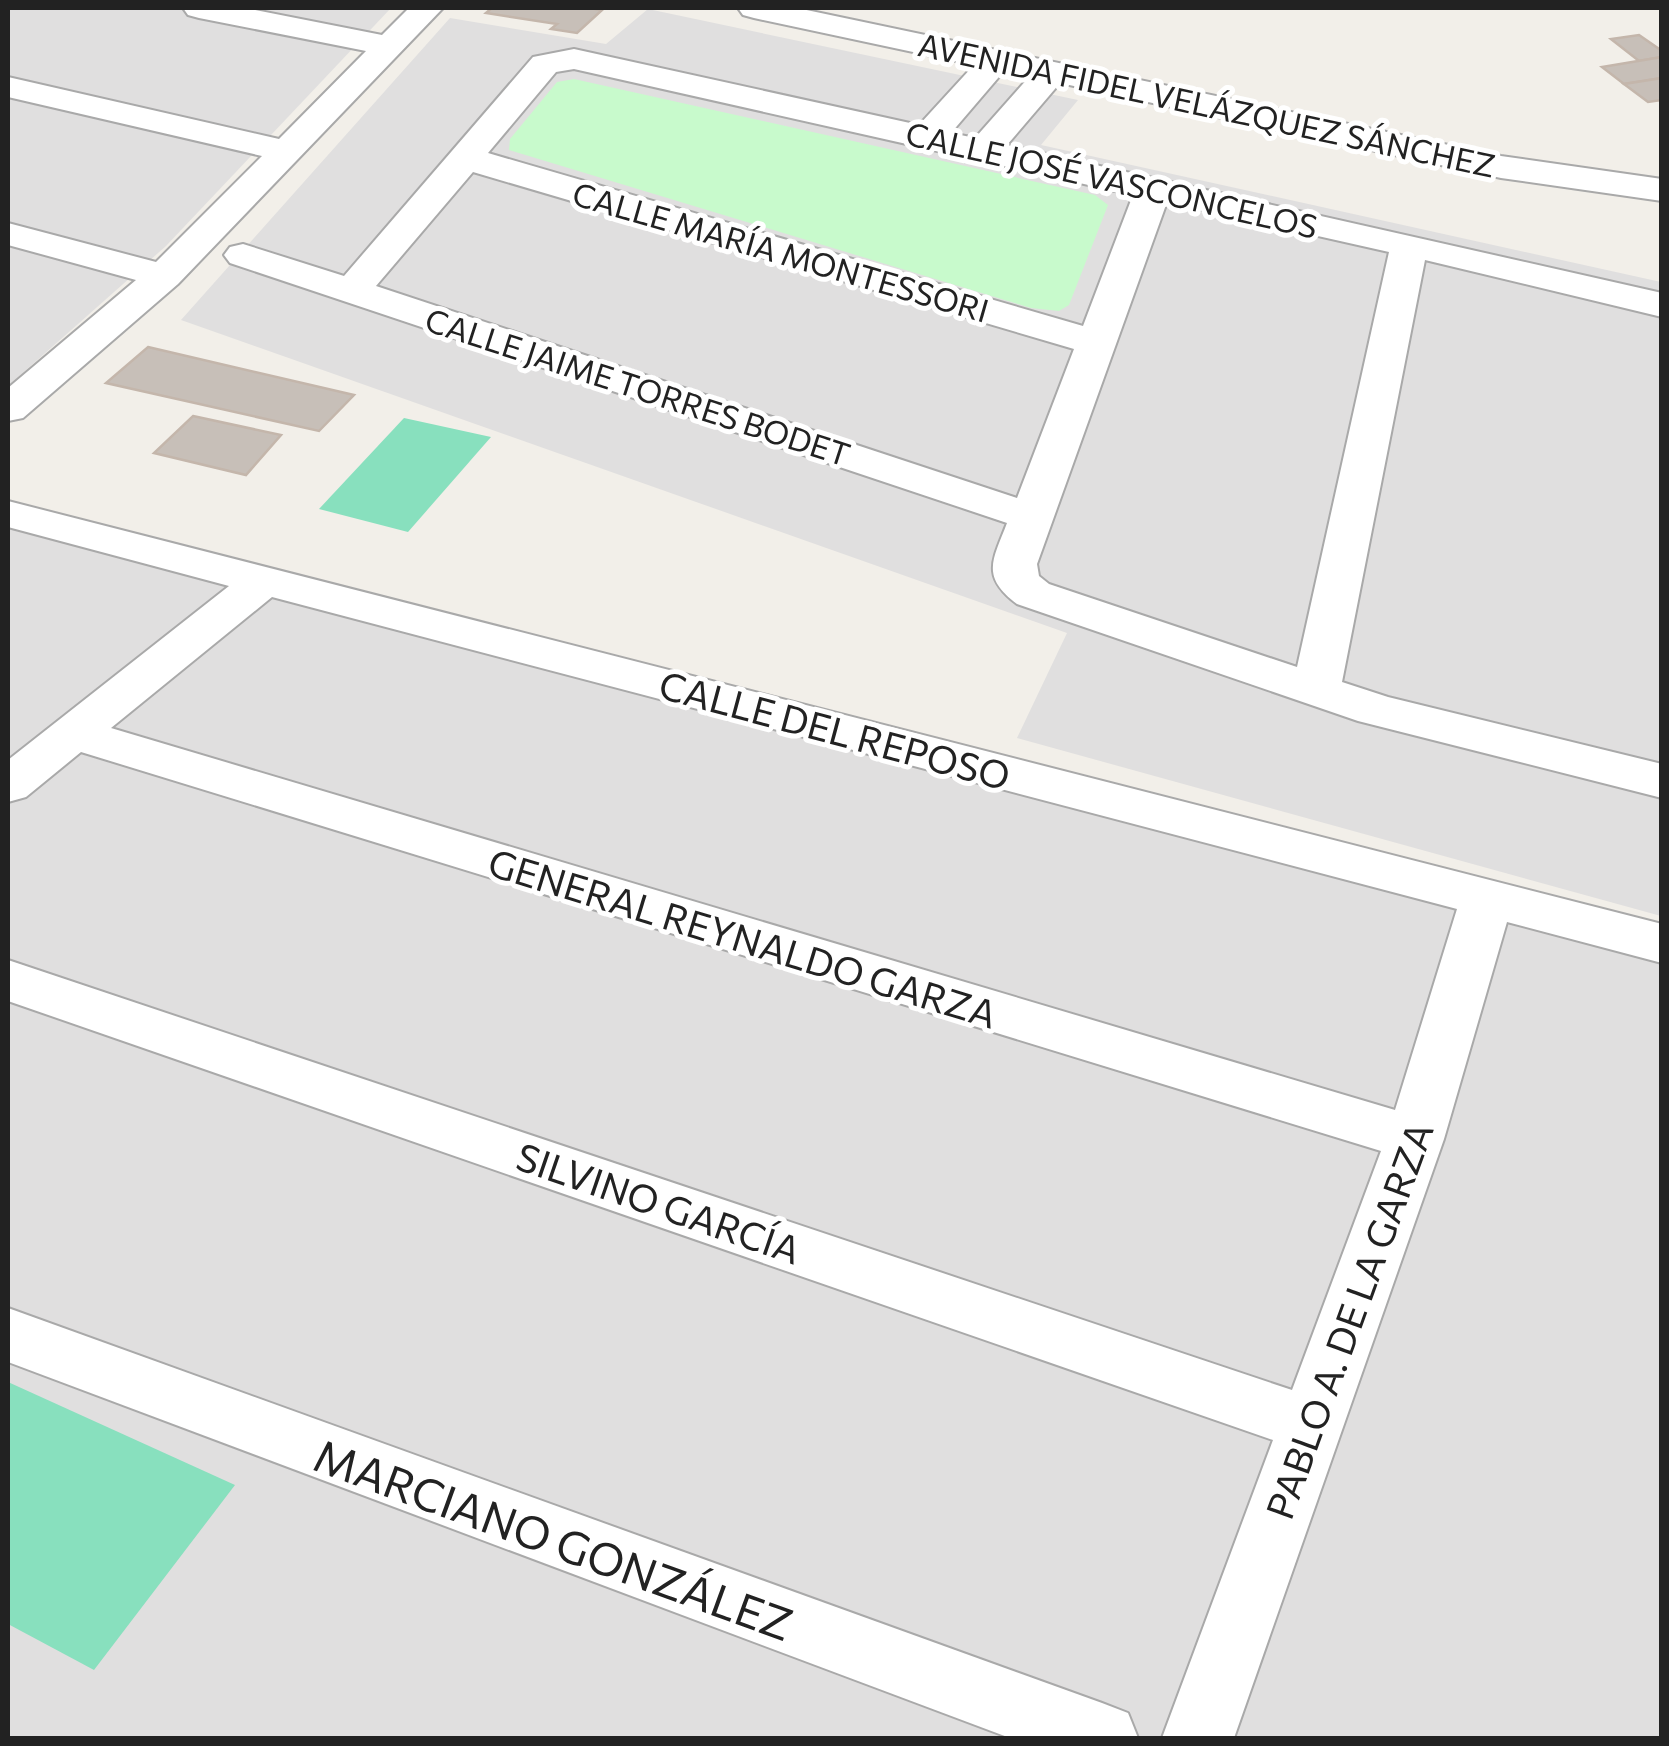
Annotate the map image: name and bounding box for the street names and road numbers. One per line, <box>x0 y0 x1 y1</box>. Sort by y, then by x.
street label: AVENIDA FIDEL VELÁZQUEZ SÁNCHEZ <box>915 23 1499 185</box>
street label: CALLE JOSÉ VASCONCELOS <box>902 112 1322 246</box>
street label: CALLE MARÍA MONTESSORI <box>568 172 994 330</box>
street label: CALLE JAIME TORRES BODET <box>421 298 855 474</box>
street label: CALLE DEL REPOSO <box>654 660 1016 798</box>
street label: GENERAL REYNALDO GARZA <box>483 837 1003 1037</box>
street label: PABLO A. DE LA GARZA <box>1254 1115 1442 1525</box>
street label: SILVINO GARCÍA <box>511 1131 807 1273</box>
street label: MARCIANO GONZÁLEZ <box>307 1426 801 1650</box>

